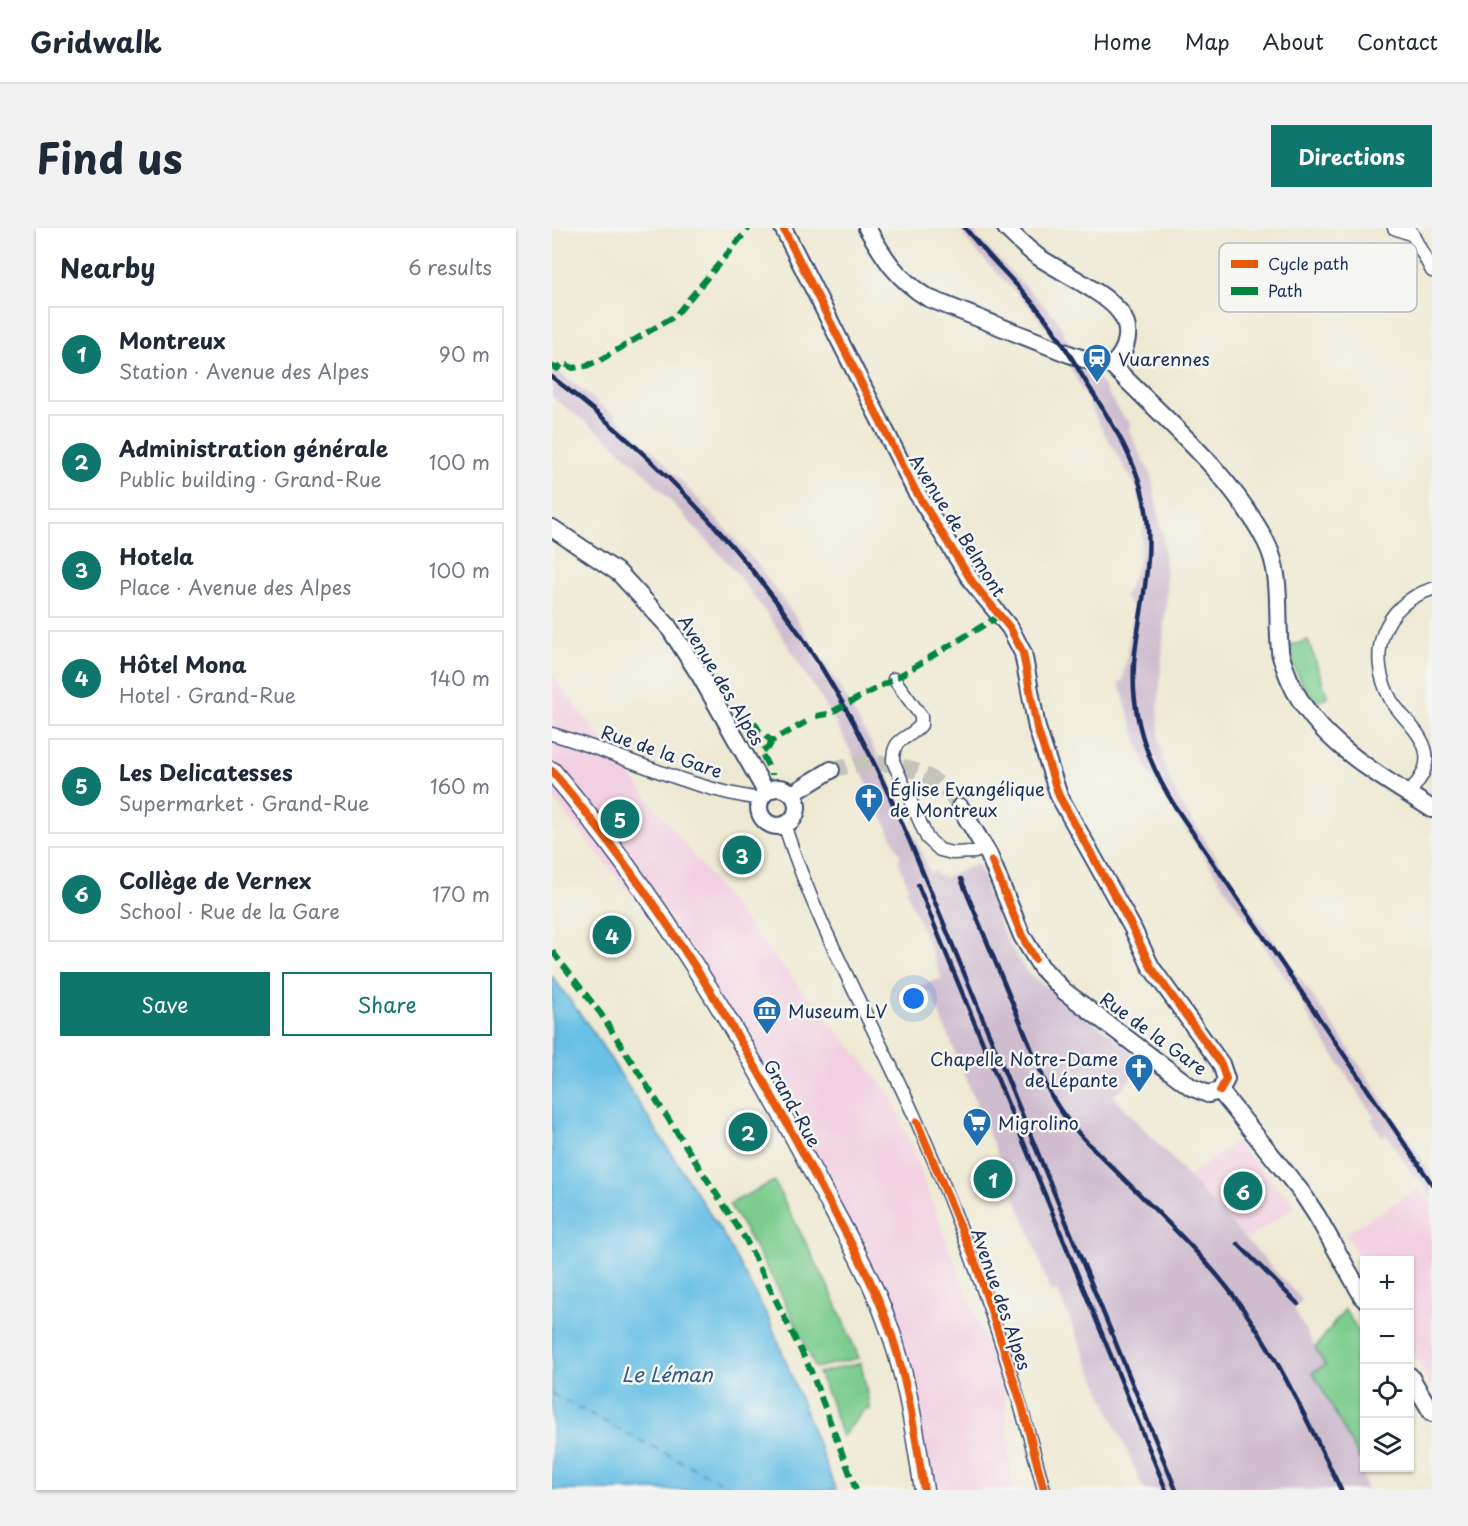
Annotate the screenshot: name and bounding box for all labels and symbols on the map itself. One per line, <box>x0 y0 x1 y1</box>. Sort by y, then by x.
legend <box>1219 243 1417 312</box>
text: Cycle path <box>1268 251 1349 275</box>
text: Path <box>1268 278 1303 302</box>
station icon: Vuarennes <box>1081 342 1113 384</box>
place label: Vuarennes <box>1118 345 1210 372</box>
street label: Avenue de Belmont <box>903 448 1013 602</box>
street label: Avenue des Alpes <box>672 610 772 750</box>
street label: Rue de la Gare <box>598 718 726 784</box>
place label: Église Evangélique de Montreux <box>890 775 1045 823</box>
church icon: Église Evangélique de Montreux <box>853 782 885 824</box>
pin: 5 <box>600 796 640 842</box>
pin: 3 <box>722 832 762 878</box>
pin: 4 <box>592 912 632 958</box>
your location <box>899 984 928 1013</box>
street label: Rue de la Gare <box>1095 985 1213 1081</box>
museum icon: Museum LV <box>751 994 783 1036</box>
place label: Museum LV <box>788 997 887 1024</box>
place label: Chapelle Notre-Dame de Lépante <box>930 1045 1118 1093</box>
church icon: Chapelle Notre-Dame de Lépante <box>1123 1052 1155 1094</box>
street label: Grand-Rue <box>758 1054 828 1152</box>
supermarket icon: Migrolino <box>961 1106 993 1148</box>
place label: Migrolino <box>998 1109 1079 1136</box>
pin: 2 <box>728 1110 768 1154</box>
pin: 1 <box>974 1156 1012 1202</box>
pin: 6 <box>1224 1168 1262 1214</box>
street label: Avenue des Alpes <box>965 1225 1039 1373</box>
water label: Le Léman <box>622 1359 713 1389</box>

